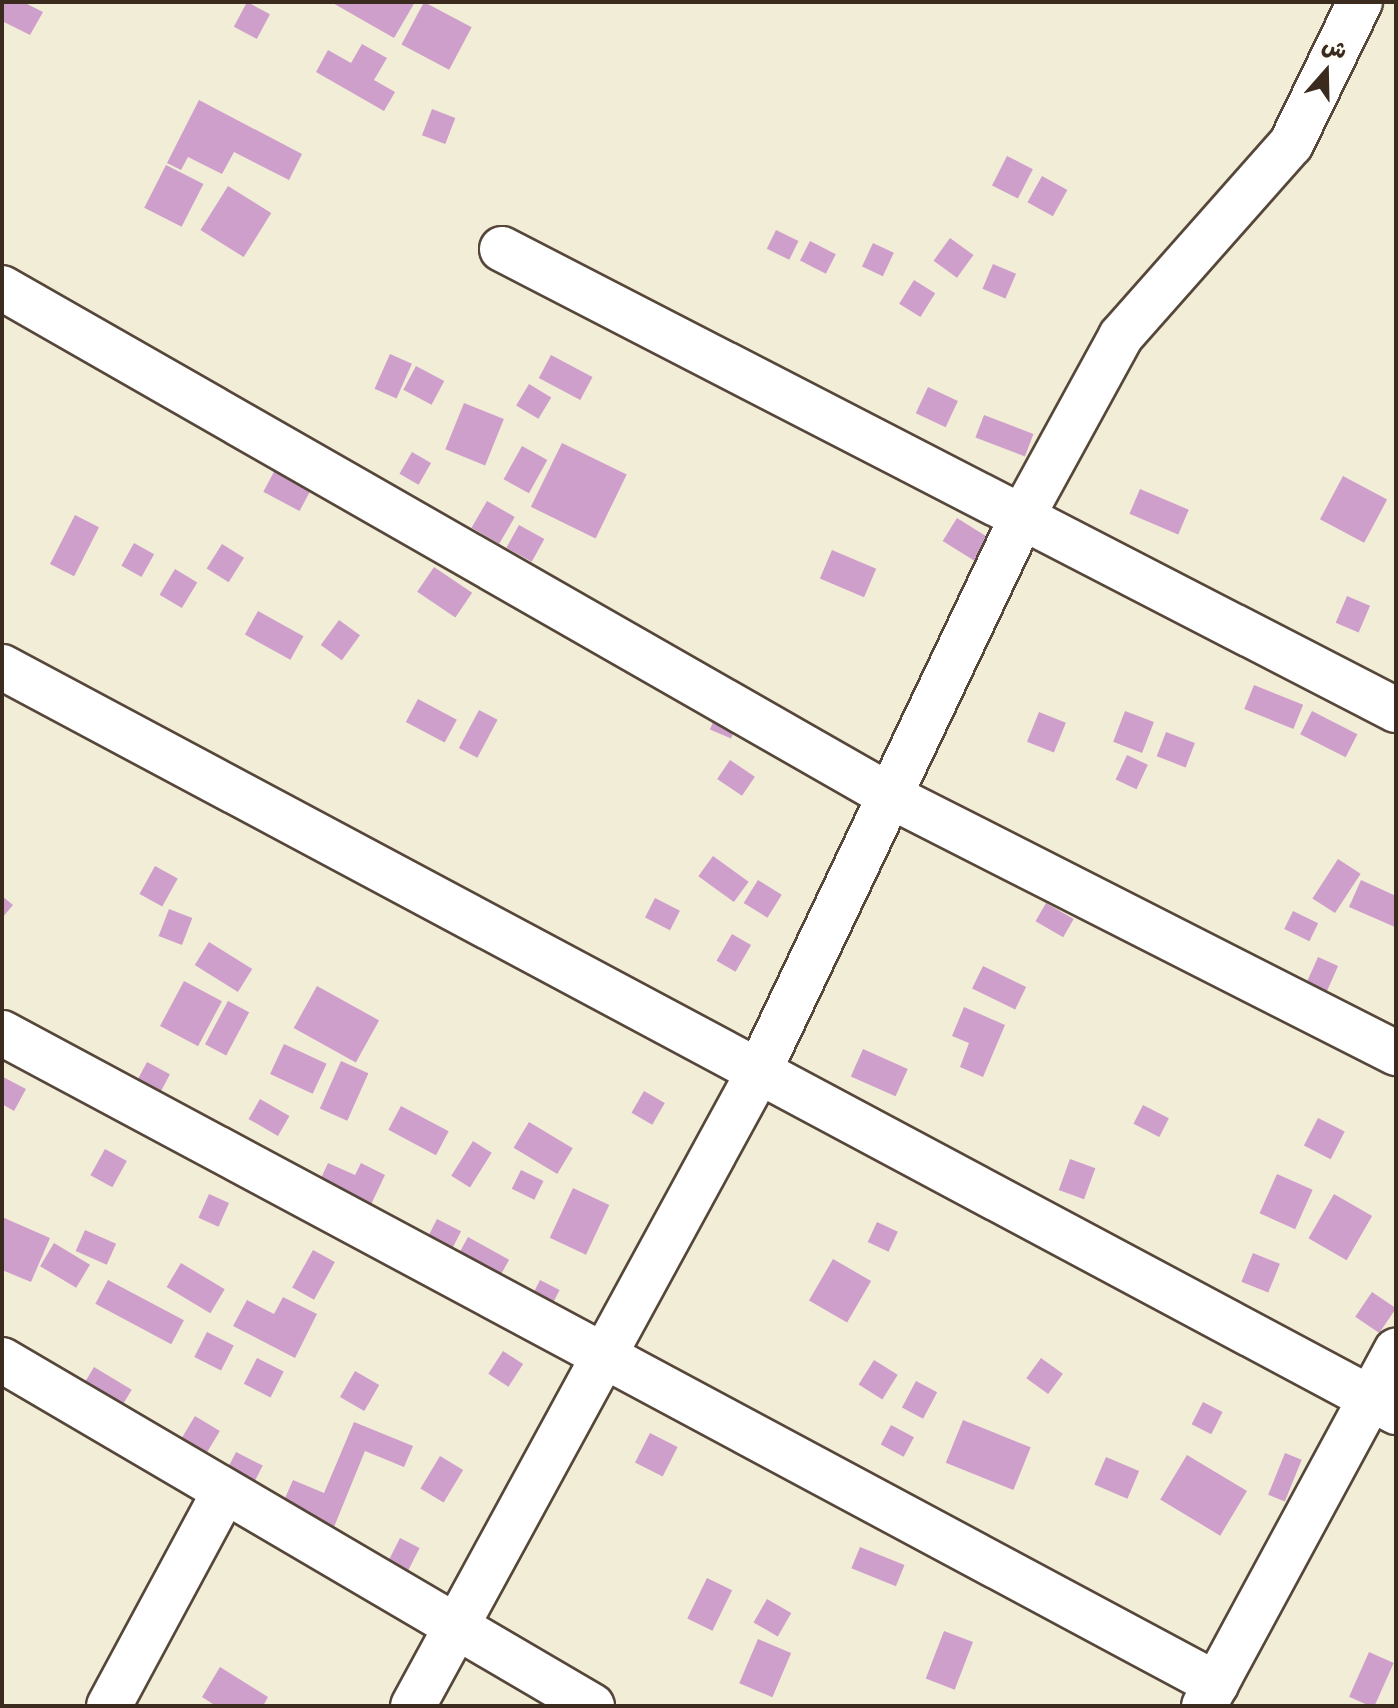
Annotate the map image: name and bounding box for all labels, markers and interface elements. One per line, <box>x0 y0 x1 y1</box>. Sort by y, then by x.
text: ش <box>1318 30 1351 68</box>
north arrow <box>1286 32 1366 112</box>

